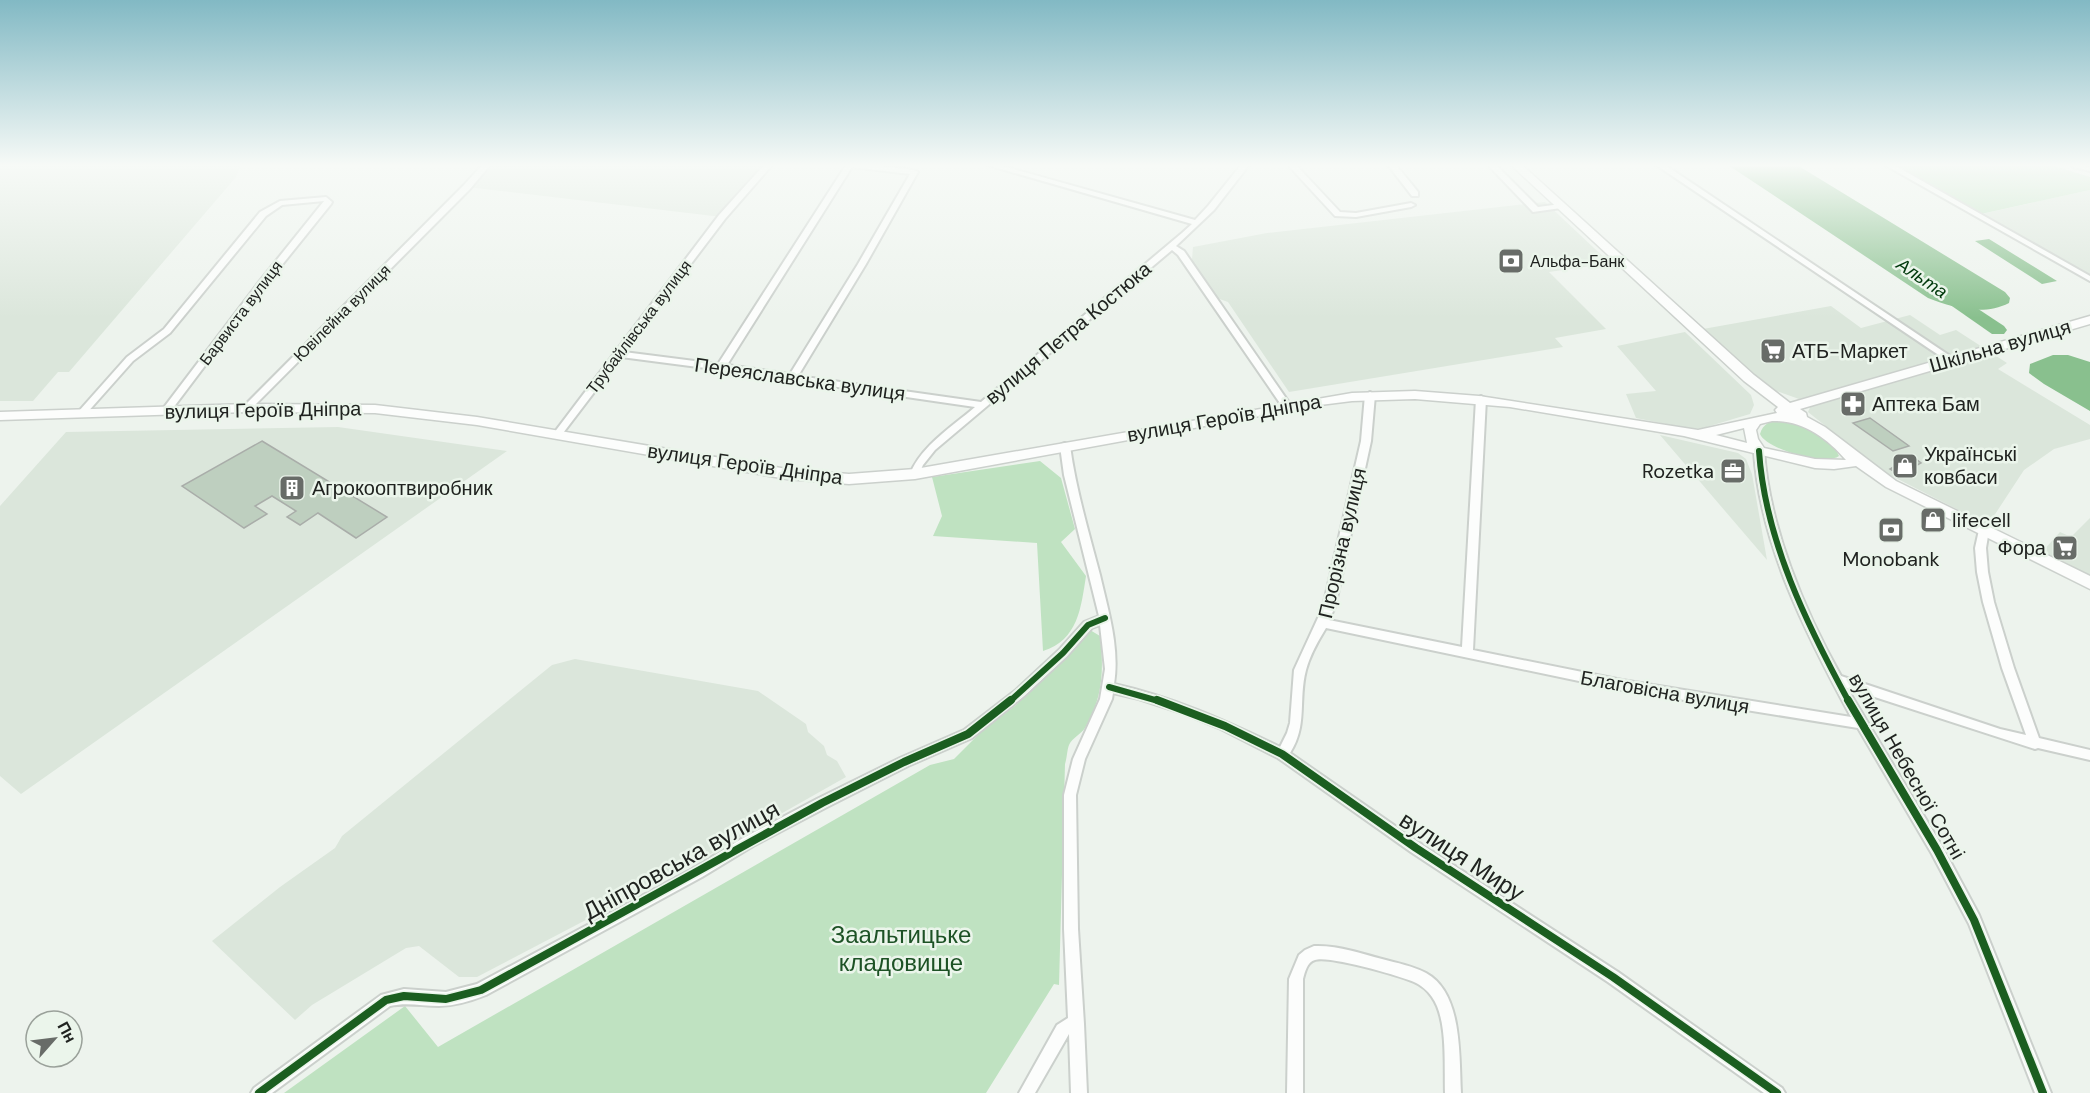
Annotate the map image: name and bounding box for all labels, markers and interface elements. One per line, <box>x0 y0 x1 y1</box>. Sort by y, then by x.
bank icon: Альфа-Банк <box>1496 246 1526 276</box>
place label: Альфа-Банк <box>1530 251 1625 272</box>
water label: Альта <box>1891 252 1952 304</box>
street label: вулиця Петра Костюка <box>980 255 1157 410</box>
street label: Барвиста вулиця <box>195 256 287 370</box>
street label: Трубайлівська вулиця <box>582 256 696 398</box>
street label: Ювілейна вулиця <box>289 260 395 366</box>
street label: Шкільна вулиця <box>1926 313 2074 379</box>
supermarket icon: АТБ-Маркет <box>1758 336 1788 366</box>
place label: АТБ-Маркет <box>1792 338 1908 364</box>
street label: Переяславська вулиця <box>693 351 907 407</box>
street label: вулиця Героїв Дніпра <box>1125 388 1324 448</box>
pharmacy icon: Аптека Бам <box>1838 389 1868 419</box>
place label: Аптека Бам <box>1872 391 1980 417</box>
street label: вулиця Героїв Дніпра <box>164 395 362 425</box>
street label: вулиця Героїв Дніпра <box>646 437 845 491</box>
place label: Українські ковбаси <box>1924 441 2017 490</box>
shop icon: Українські ковбаси <box>1890 451 1920 481</box>
office icon: Rozetka <box>1718 456 1748 486</box>
place label: Rozetka <box>1642 458 1714 484</box>
street label: Прорізна вулиця <box>1312 465 1372 621</box>
building icon: Агрокооптвиробник <box>277 473 307 503</box>
place label: Агрокооптвиробник <box>312 475 493 501</box>
shop icon: lifecell <box>1918 505 1948 535</box>
place label: lifecell <box>1952 507 2011 533</box>
bank icon: Monobank <box>1876 515 1906 545</box>
supermarket icon: Фора <box>2050 533 2080 563</box>
place label: Фора <box>1997 535 2047 561</box>
place label: Monobank <box>1843 546 1939 572</box>
street label: Благовісна вулиця <box>1578 664 1752 720</box>
street label: вулиця Небесної Сотні <box>1843 668 1971 864</box>
street label: Дніпровська вулиця <box>577 793 785 927</box>
street label: вулиця Миру <box>1394 804 1530 908</box>
park label: Заальтицьке кладовище <box>831 919 971 978</box>
north arrow <box>24 1009 84 1069</box>
text: Пн <box>53 1018 81 1046</box>

